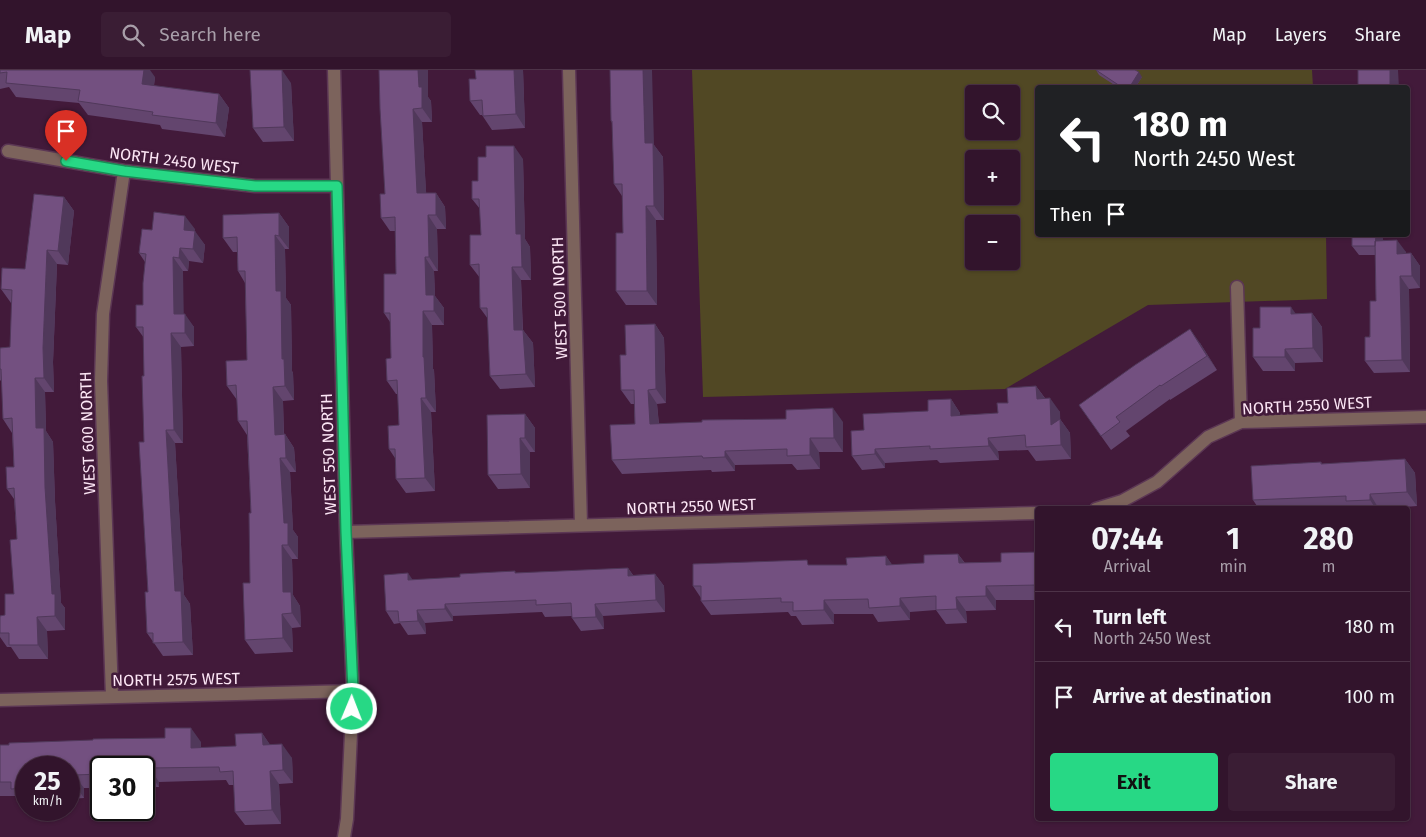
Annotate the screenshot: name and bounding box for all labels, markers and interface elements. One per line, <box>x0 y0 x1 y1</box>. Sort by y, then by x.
search box <box>101 12 451 57</box>
text: Map <box>25 21 71 49</box>
icon: search <box>119 21 147 49</box>
text: Search here <box>159 23 261 46</box>
text: Map <box>1212 24 1247 46</box>
text: Layers <box>1275 24 1327 46</box>
text: Share <box>1355 24 1401 46</box>
map controls <box>965 85 1020 270</box>
button: search <box>965 85 1020 140</box>
text: 180 m <box>1133 103 1228 145</box>
icon: left <box>1050 105 1115 170</box>
pin <box>45 110 87 161</box>
icon: arrive <box>52 117 80 145</box>
street label: NORTH 2450 WEST <box>108 143 240 178</box>
text: North 2450 West <box>1133 145 1295 172</box>
button: + <box>965 150 1020 205</box>
icon: arrive <box>1102 200 1130 228</box>
text: Then <box>1050 203 1092 226</box>
button: − <box>965 215 1020 270</box>
street label: WEST 500 NORTH <box>548 236 571 360</box>
street label: WEST 600 NORTH <box>76 371 99 495</box>
street label: WEST 550 NORTH <box>317 393 340 515</box>
street label: NORTH 2550 WEST <box>1242 393 1373 418</box>
street label: NORTH 2550 WEST <box>626 495 757 518</box>
text: 07:44 <box>1091 521 1163 557</box>
text: 1 <box>1226 521 1240 557</box>
text: 280 <box>1303 521 1354 557</box>
text: Arrival <box>1104 557 1151 576</box>
text: min <box>1219 557 1247 576</box>
text: m <box>1322 557 1335 576</box>
text: Turn left <box>1093 606 1167 629</box>
icon: left <box>1050 613 1078 641</box>
text: 180 m <box>1344 615 1395 638</box>
text: North 2450 West <box>1093 629 1211 648</box>
street label: NORTH 2575 WEST <box>112 669 241 690</box>
position arrow <box>325 682 377 734</box>
icon: arrive <box>1050 683 1078 711</box>
text: Arrive at destination <box>1093 685 1272 708</box>
text: 100 m <box>1344 685 1395 708</box>
button: Exit <box>1050 753 1218 811</box>
button: Share <box>1228 753 1395 811</box>
speed limit sign: 30 <box>90 756 155 821</box>
text: 25 <box>34 767 61 797</box>
text: km/h <box>33 794 62 808</box>

